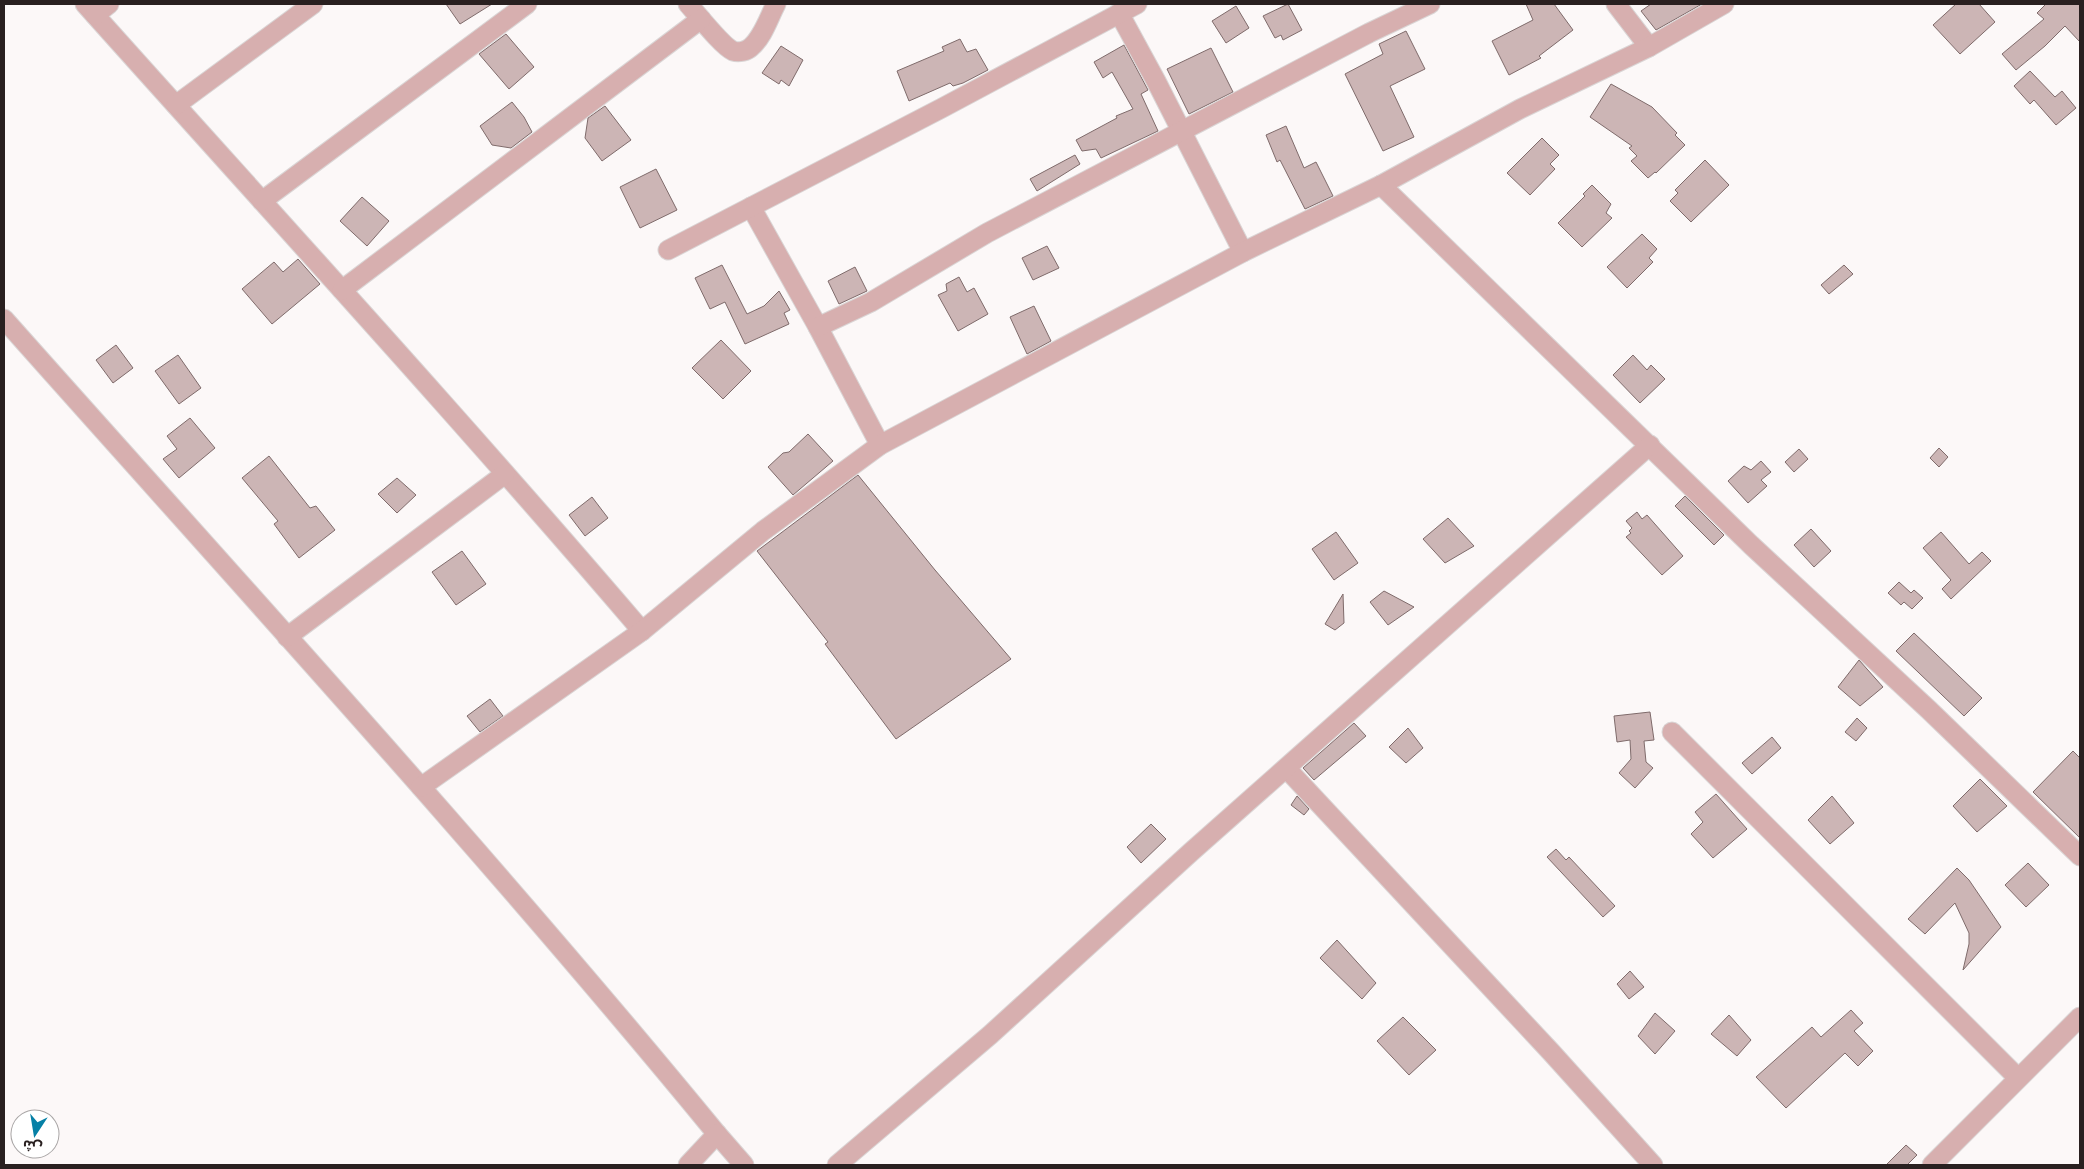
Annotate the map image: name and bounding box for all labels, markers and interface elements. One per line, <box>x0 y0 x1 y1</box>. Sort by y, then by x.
north arrow <box>10 1109 60 1159</box>
text: ش <box>21 1137 43 1157</box>

